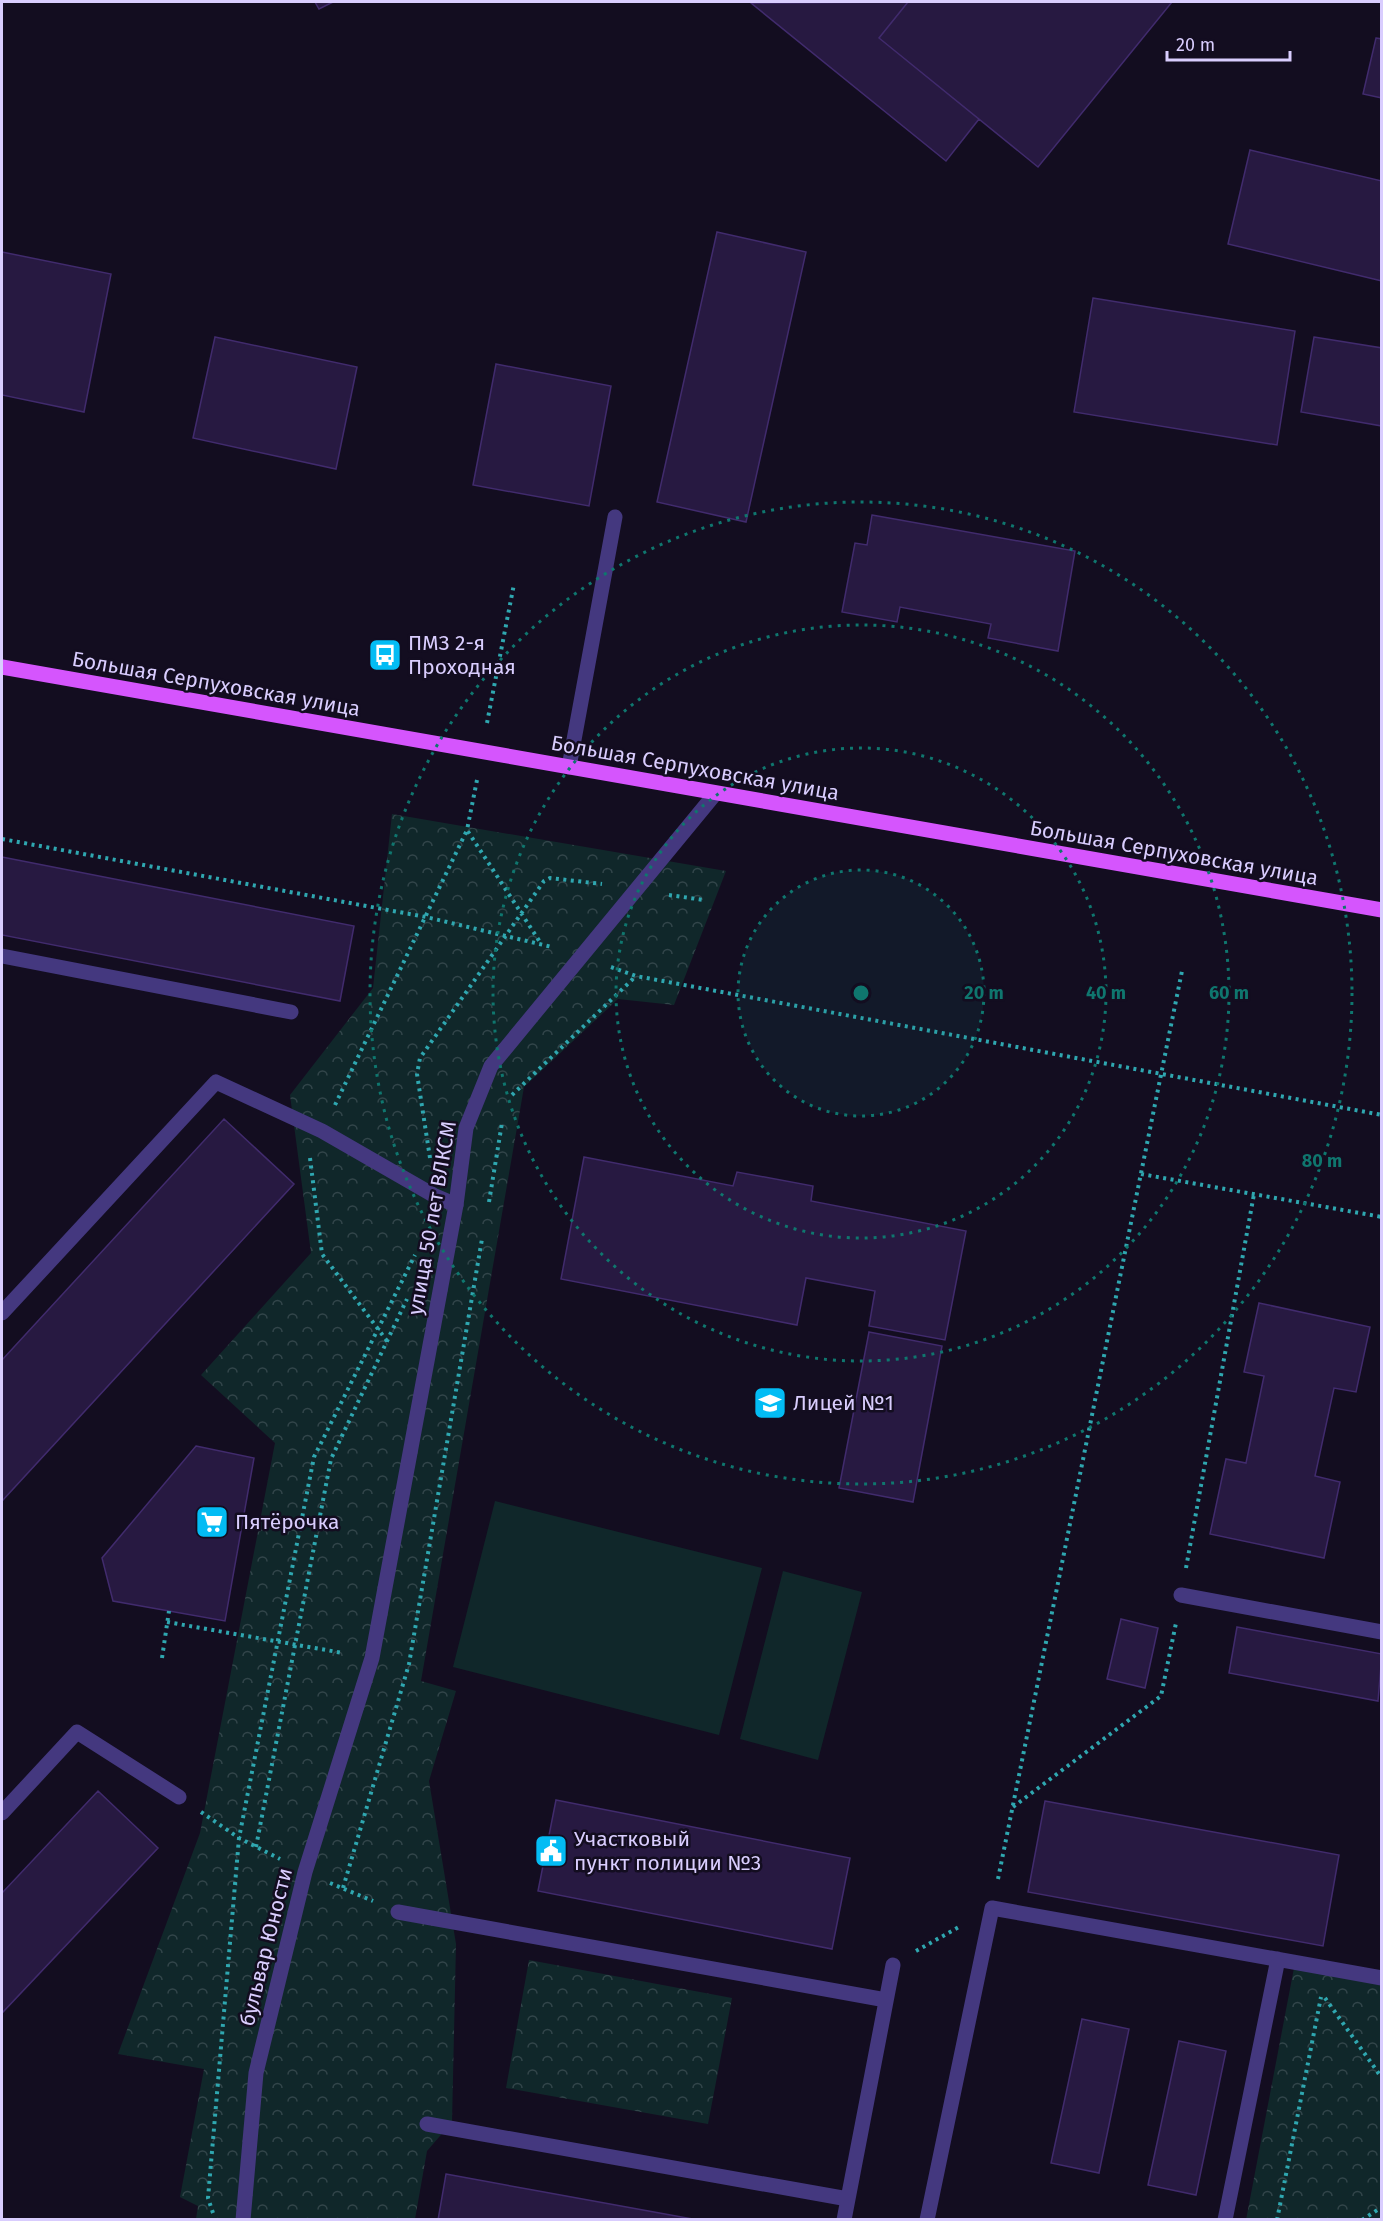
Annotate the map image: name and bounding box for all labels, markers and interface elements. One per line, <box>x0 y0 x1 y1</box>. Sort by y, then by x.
scale bar <box>1167 24 1290 62</box>
text: 20 m <box>1176 34 1215 56</box>
place label: ПМЗ 2-я Проходная <box>408 630 516 680</box>
bus stop icon: ПМЗ 2-я Проходная <box>367 637 403 673</box>
street label: Большая Серпуховская улица <box>70 646 362 722</box>
street label: Большая Серпуховская улица <box>549 730 841 806</box>
street label: Большая Серпуховская улица <box>1028 815 1320 891</box>
text: 20 m <box>964 982 1004 1004</box>
text: 40 m <box>1086 982 1126 1004</box>
text: 60 m <box>1209 982 1249 1004</box>
centre of rings <box>851 983 871 1003</box>
street label: улица 50 лет ВЛКСМ <box>402 1119 462 1317</box>
text: 80 m <box>1302 1150 1342 1172</box>
school or university icon: Лицей №1 <box>752 1385 788 1421</box>
place label: Лицей №1 <box>793 1390 894 1416</box>
supermarket icon: Пятёрочка <box>194 1504 230 1540</box>
place label: Пятёрочка <box>235 1509 339 1535</box>
place label: Участковый пункт полиции №3 <box>574 1826 761 1876</box>
public building icon: Участковый пункт полиции №3 <box>533 1833 569 1869</box>
street label: бульвар Юности <box>234 1865 298 2029</box>

